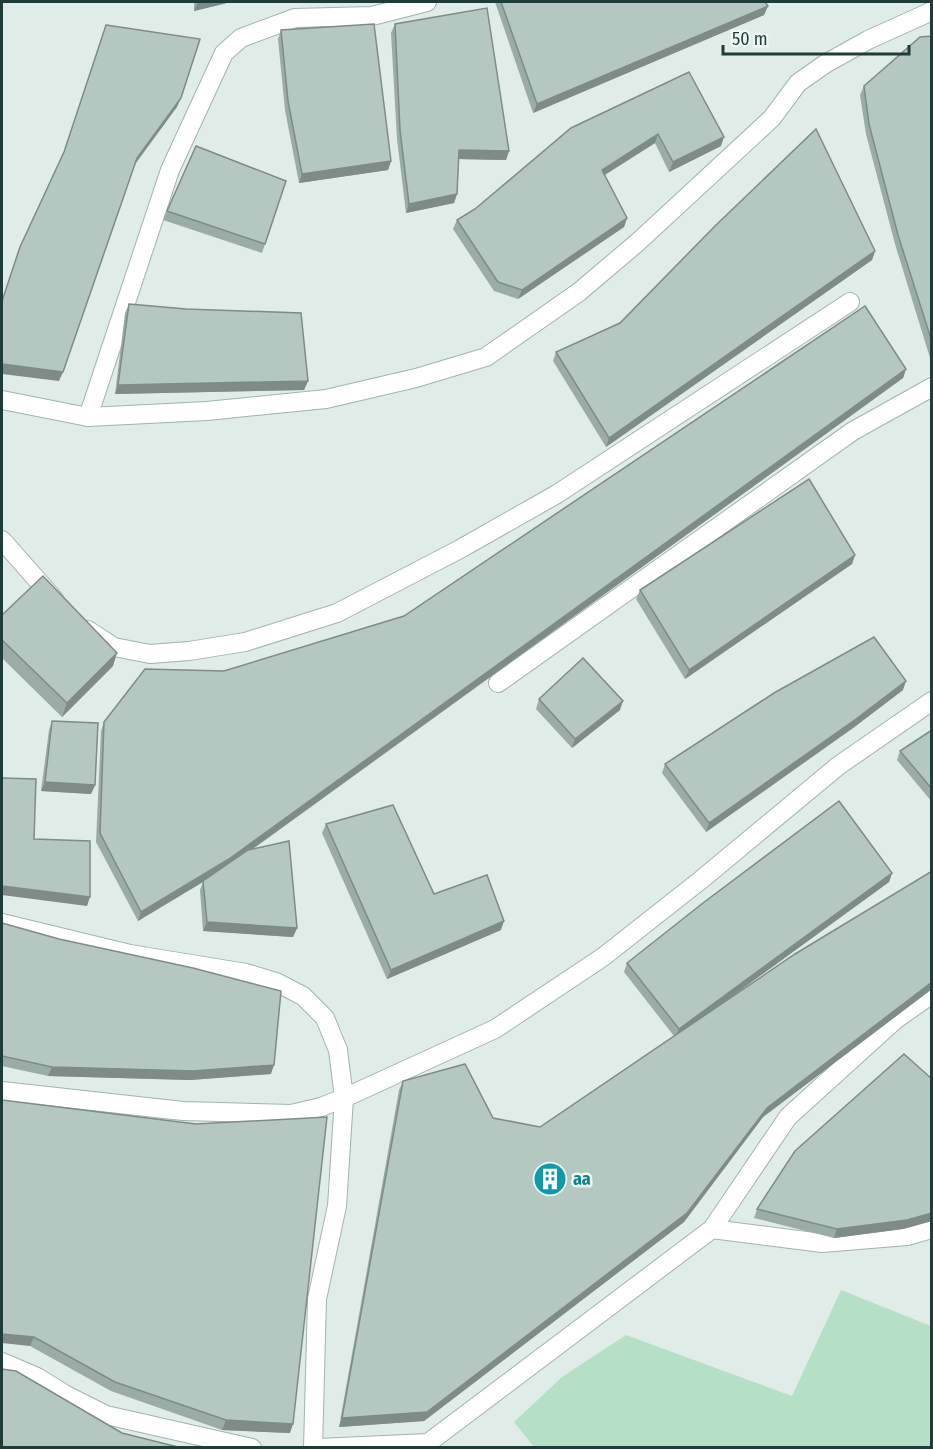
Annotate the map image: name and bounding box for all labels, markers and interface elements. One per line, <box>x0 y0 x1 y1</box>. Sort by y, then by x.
scale bar <box>723 18 909 56</box>
text: 50 m <box>732 28 768 50</box>
building icon: aa <box>532 1161 568 1197</box>
place label: aa <box>573 1168 591 1190</box>

